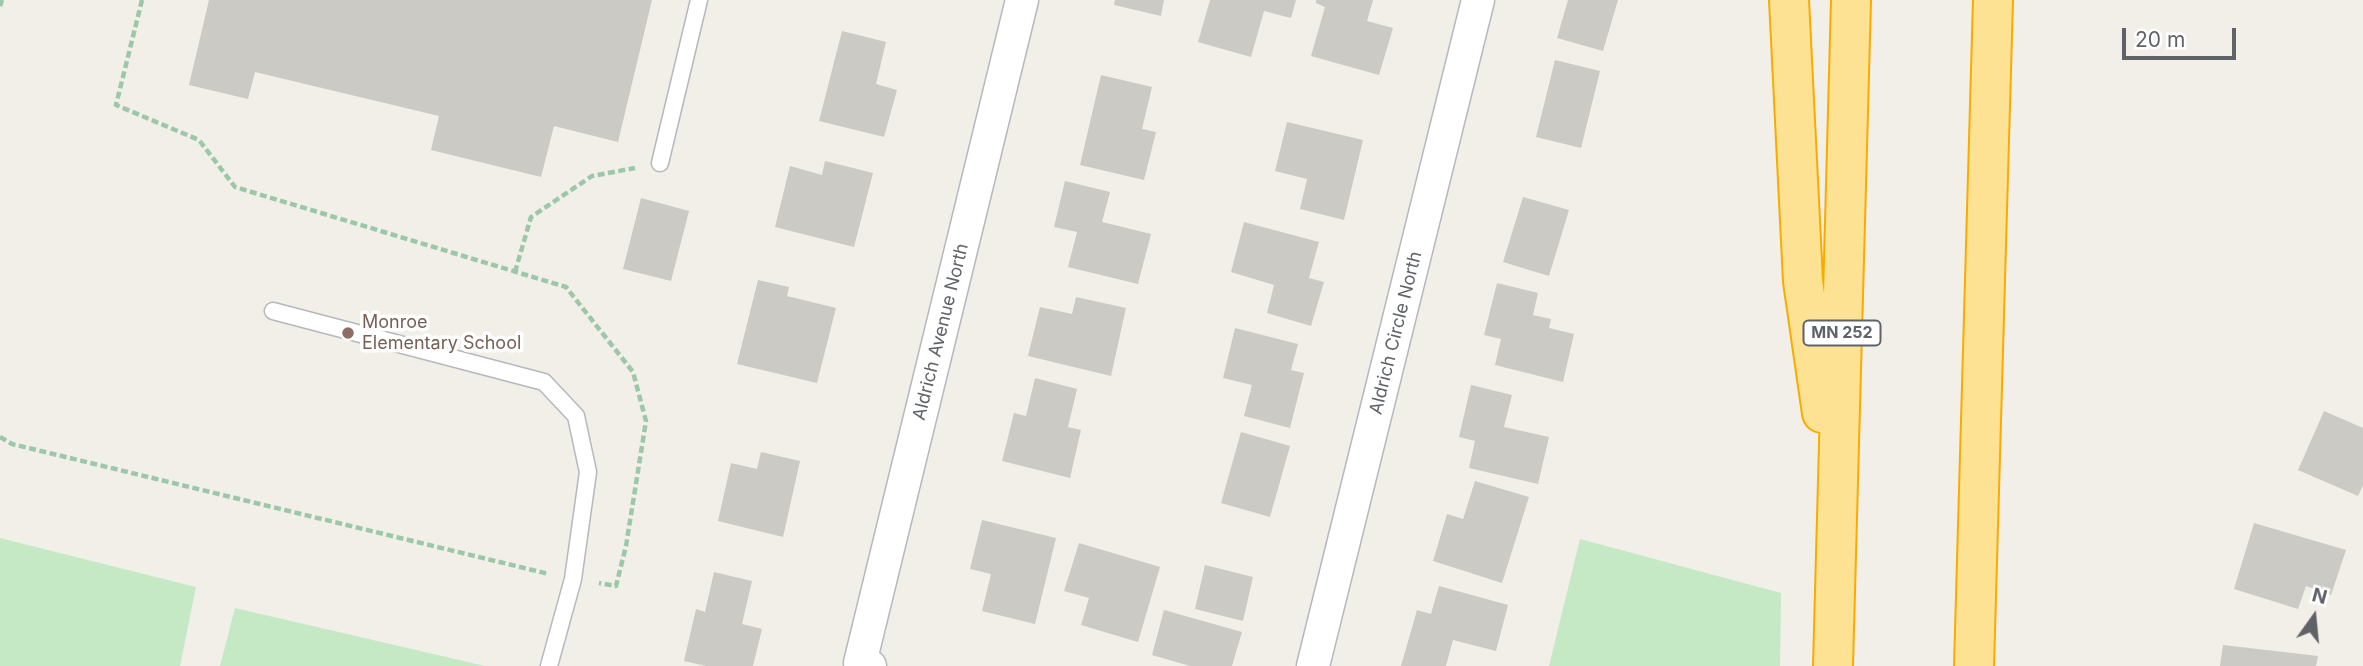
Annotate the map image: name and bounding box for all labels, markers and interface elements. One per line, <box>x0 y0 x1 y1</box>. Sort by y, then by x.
scale bar <box>2125 14 2239 58</box>
text: 20 m <box>2135 27 2185 52</box>
street label: Aldrich Avenue North <box>909 241 973 423</box>
street label: Aldrich Circle North <box>1365 249 1427 417</box>
place label: Monroe Elementary School <box>362 312 521 354</box>
road number: MN 252 <box>1804 320 1881 346</box>
marker: Monroe Elementary School <box>340 325 356 341</box>
north arrow <box>2279 582 2349 652</box>
text: N <box>2310 583 2330 609</box>

